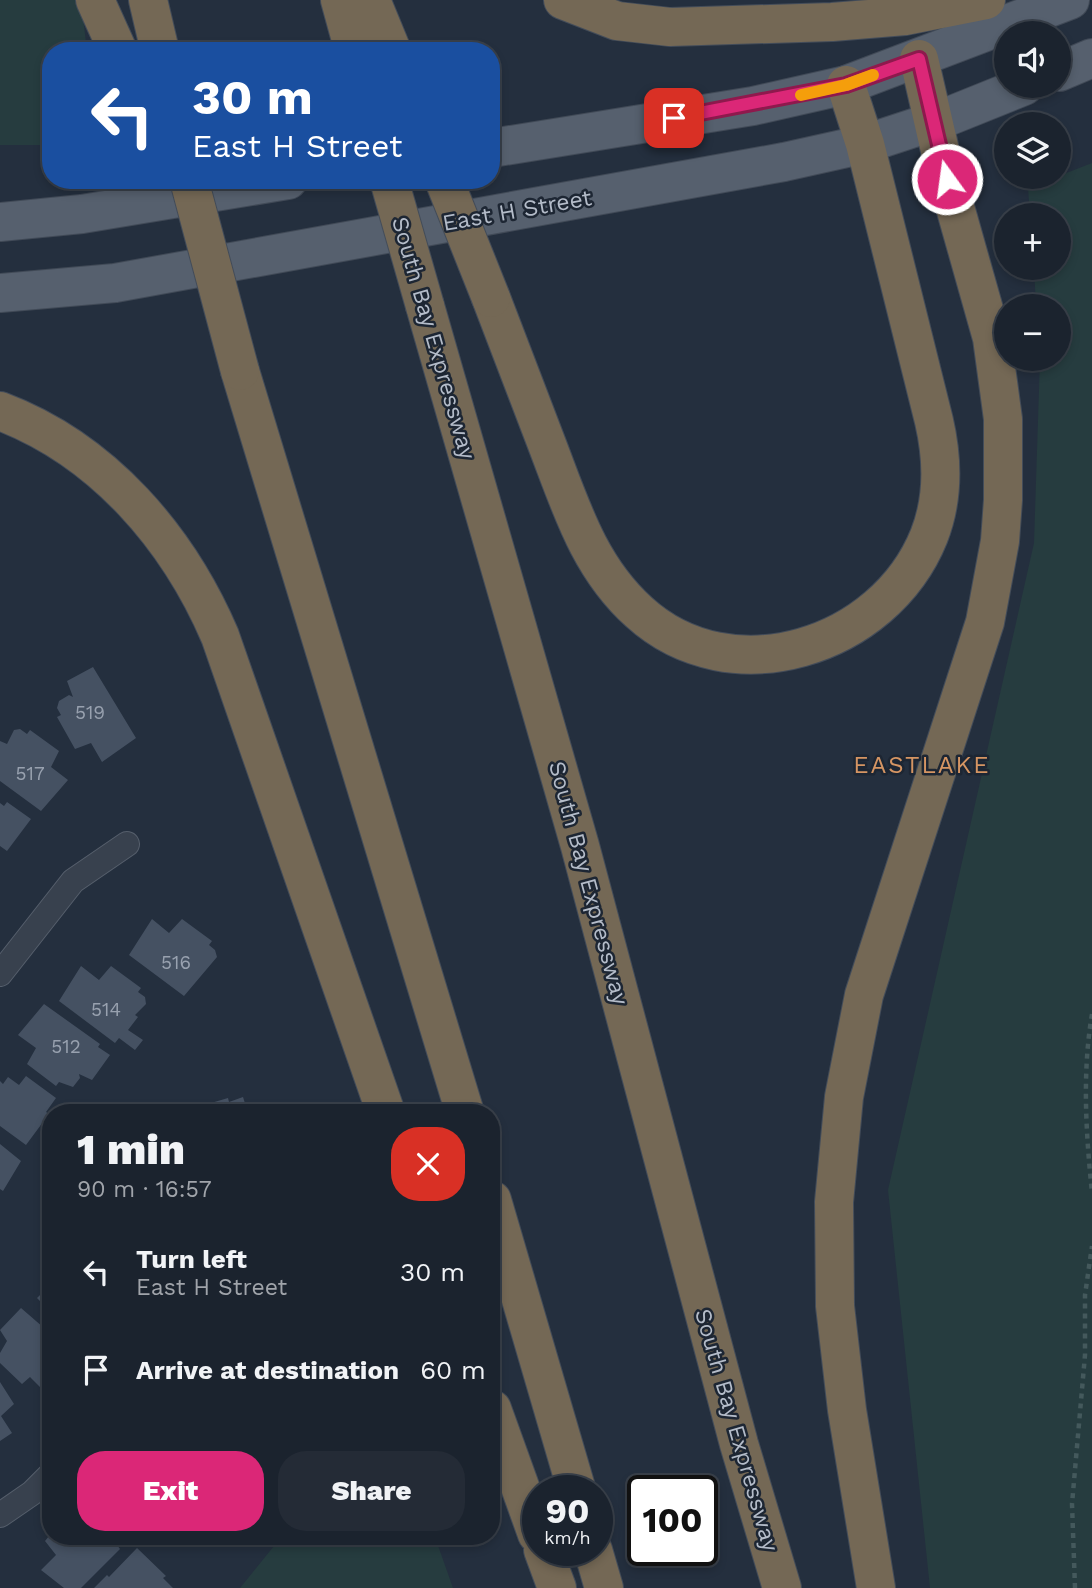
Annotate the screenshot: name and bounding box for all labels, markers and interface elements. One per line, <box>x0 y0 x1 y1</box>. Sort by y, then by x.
map controls <box>994 21 1071 371</box>
button: sound <box>994 21 1071 98</box>
text: 30 m <box>192 68 313 126</box>
icon: left <box>77 70 168 161</box>
pin <box>644 88 704 148</box>
icon: arrive <box>655 99 693 137</box>
button: layers <box>994 112 1071 189</box>
text: East H Street <box>192 127 402 165</box>
position arrow <box>910 142 984 216</box>
street label: East H Street <box>440 184 594 237</box>
button: + <box>994 203 1071 280</box>
street label: South Bay Expressway <box>386 214 481 463</box>
button: − <box>994 294 1071 371</box>
house number: 519 <box>75 701 105 724</box>
district label: EASTLAKE <box>853 751 991 779</box>
street label: South Bay Expressway <box>543 758 634 1008</box>
house number: 517 <box>15 762 45 785</box>
house number: 516 <box>161 951 191 974</box>
house number: 514 <box>91 998 121 1021</box>
house number: 512 <box>51 1035 81 1058</box>
text: 1 min <box>77 1125 185 1174</box>
button: close <box>391 1127 465 1201</box>
text: 90 m · 16:57 <box>77 1176 212 1203</box>
text: Turn left <box>136 1244 247 1274</box>
icon: left <box>77 1253 115 1291</box>
text: 30 m <box>400 1257 465 1287</box>
text: East H Street <box>136 1274 287 1301</box>
street label: South Bay Expressway <box>689 1306 784 1555</box>
icon: arrive <box>77 1351 115 1389</box>
text: Arrive at destination <box>136 1355 399 1385</box>
text: 60 m <box>420 1355 486 1385</box>
button: Exit <box>77 1451 264 1531</box>
button: Share <box>278 1451 465 1531</box>
speed limit sign: 100 <box>627 1475 718 1566</box>
text: 90 <box>545 1490 590 1532</box>
text: km/h <box>544 1527 591 1548</box>

